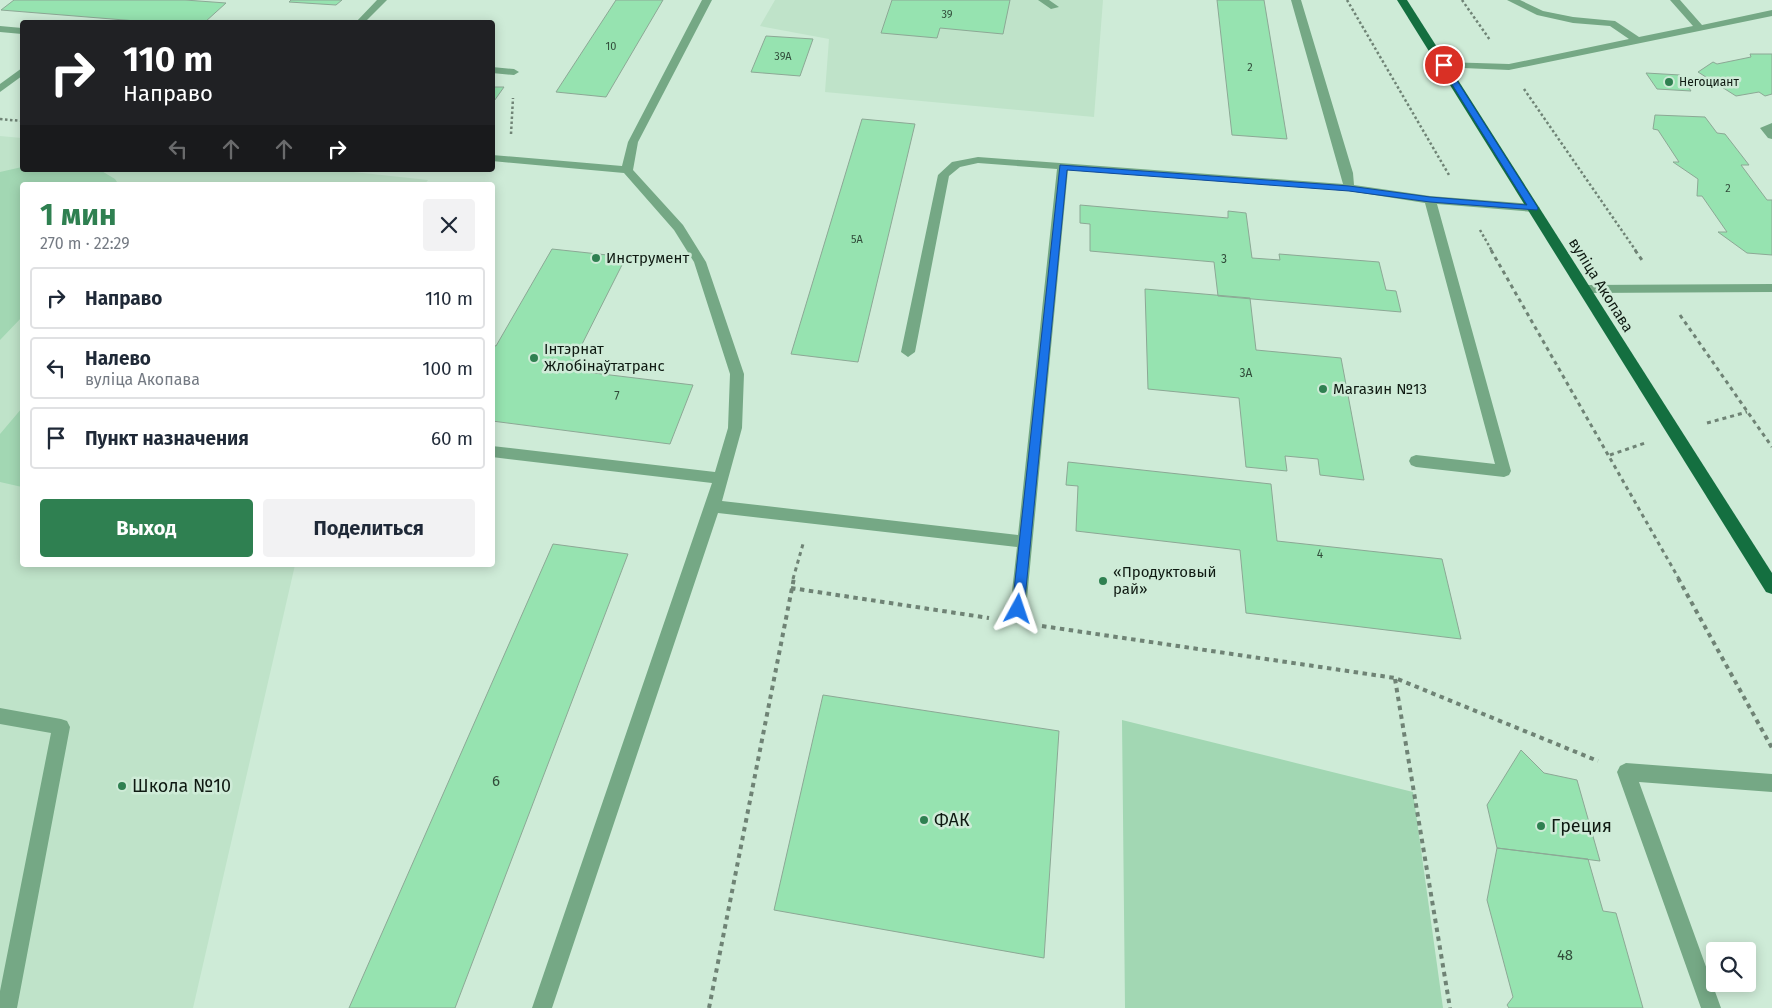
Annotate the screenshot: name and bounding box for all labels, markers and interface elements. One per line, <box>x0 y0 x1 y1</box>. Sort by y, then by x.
house number: 39 <box>941 8 953 21</box>
text: 110 m <box>123 38 213 80</box>
icon: right <box>40 40 105 105</box>
house number: 10 <box>606 40 616 53</box>
pin <box>1423 44 1465 86</box>
house number: 39А <box>774 50 792 63</box>
icon: arrive <box>1430 51 1458 79</box>
house number: 2 <box>1247 61 1253 74</box>
place label: Негоциант <box>1679 75 1739 89</box>
marker: Негоциант <box>1663 76 1675 88</box>
text: Направо <box>123 80 213 107</box>
icon: left <box>164 135 192 163</box>
icon: ahead <box>217 135 245 163</box>
icon: ahead <box>270 135 298 163</box>
icon: right <box>323 135 351 163</box>
house number: 2 <box>1725 182 1731 195</box>
text: 1 мин <box>40 197 117 233</box>
button: close <box>423 199 475 251</box>
house number: 5А <box>851 233 864 246</box>
text: 270 m · 22:29 <box>40 234 130 253</box>
street label: вуліца Акопава <box>1565 235 1637 335</box>
place label: Инструмент <box>606 249 689 267</box>
marker: Инструмент <box>590 252 602 264</box>
house number: 3 <box>1221 252 1227 266</box>
icon: right <box>42 284 70 312</box>
text: Направо <box>85 287 162 310</box>
text: 110 m <box>425 287 473 310</box>
place label: Інтэрнат Жлобінаўтатранс <box>544 340 665 375</box>
text: Налево <box>85 347 151 370</box>
marker: Інтэрнат Жлобінаўтатранс <box>528 352 540 364</box>
icon: left <box>42 354 70 382</box>
text: 100 m <box>422 357 473 380</box>
house number: 3А <box>1240 366 1253 380</box>
text: вуліца Акопава <box>85 370 200 389</box>
place label: Магазин №13 <box>1333 380 1427 398</box>
marker: Магазин №13 <box>1317 383 1329 395</box>
house number: 7 <box>614 389 620 403</box>
icon: arrive <box>42 424 70 452</box>
text: Пункт назначения <box>85 427 249 450</box>
text: 60 m <box>431 427 473 450</box>
button: Выход <box>40 499 253 557</box>
button: Поделиться <box>263 499 475 557</box>
house number: 4 <box>1317 547 1324 561</box>
place label: «Продуктовый рай» <box>1113 563 1216 598</box>
marker: «Продуктовый рай» <box>1097 575 1109 587</box>
position arrow <box>991 582 1043 634</box>
house number: 6 <box>492 772 500 790</box>
place label: Школа №10 <box>132 775 231 797</box>
marker: Школа №10 <box>116 780 128 792</box>
place label: ФАК <box>934 809 970 831</box>
marker: ФАК <box>918 814 930 826</box>
place label: Греция <box>1551 815 1612 837</box>
marker: Греция <box>1535 820 1547 832</box>
map controls <box>1706 942 1756 992</box>
button: search <box>1706 942 1756 992</box>
house number: 48 <box>1557 946 1573 964</box>

